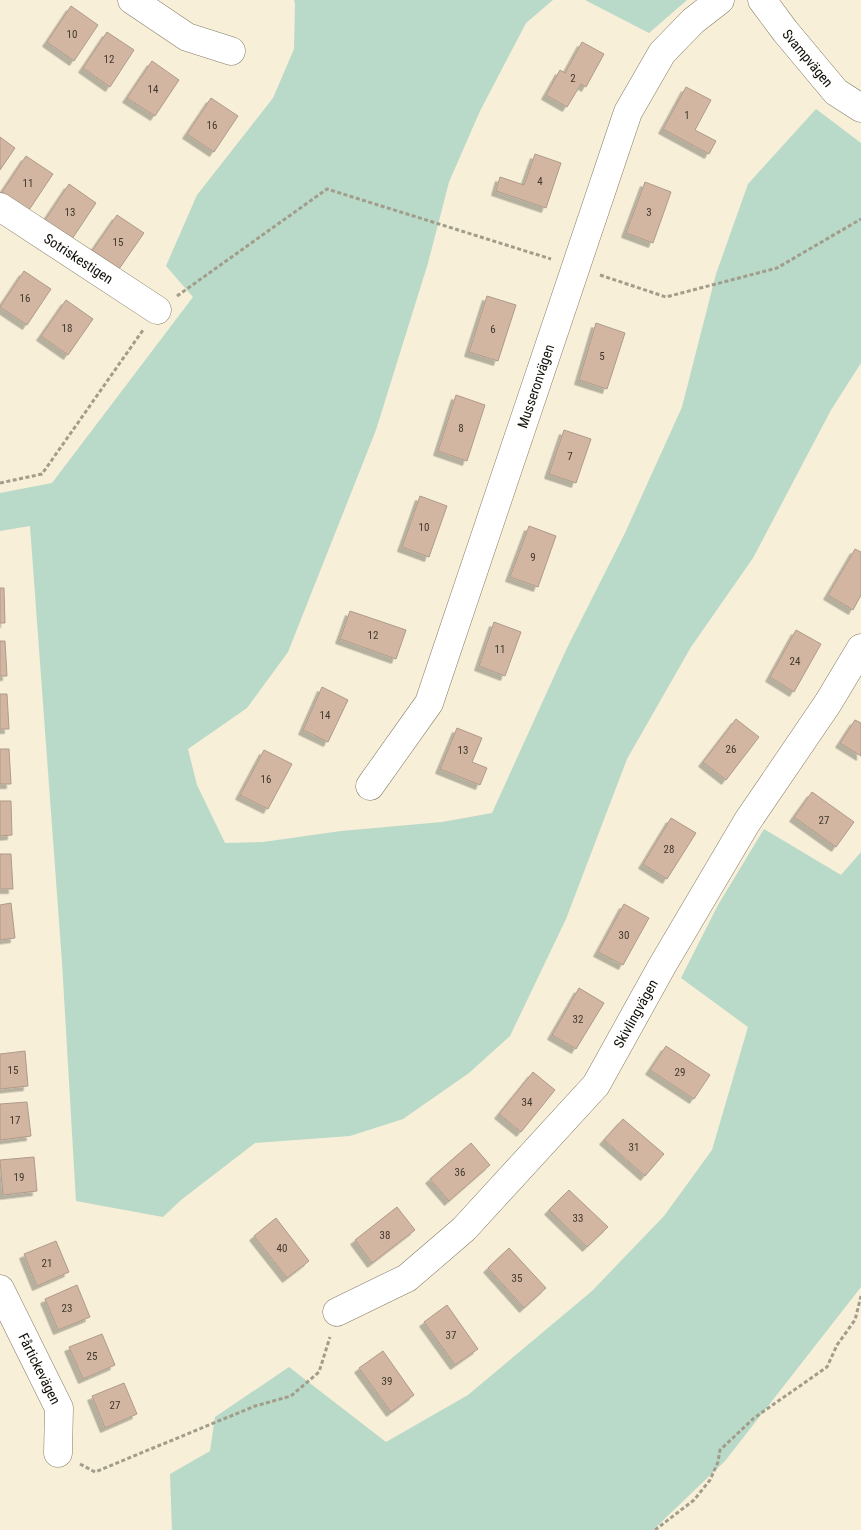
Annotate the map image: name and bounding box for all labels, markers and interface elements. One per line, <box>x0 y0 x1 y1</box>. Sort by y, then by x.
street label: Svampvägen <box>779 26 836 90</box>
house number: 10 <box>67 28 77 41</box>
house number: 12 <box>104 53 114 66</box>
house number: 2 <box>570 72 576 85</box>
house number: 14 <box>148 83 159 96</box>
house number: 1 <box>684 109 690 122</box>
house number: 16 <box>207 119 217 132</box>
house number: 4 <box>537 175 543 188</box>
house number: 11 <box>23 177 33 190</box>
house number: 13 <box>65 206 75 219</box>
house number: 3 <box>646 206 652 219</box>
street label: Sotriskestigen <box>41 230 116 287</box>
house number: 15 <box>113 236 123 249</box>
house number: 16 <box>20 292 30 305</box>
house number: 18 <box>62 322 72 335</box>
house number: 6 <box>490 323 496 336</box>
street label: Musseronvägen <box>514 342 557 430</box>
house number: 5 <box>599 350 605 363</box>
house number: 8 <box>458 422 464 435</box>
house number: 7 <box>567 450 573 463</box>
house number: 10 <box>419 521 429 534</box>
house number: 9 <box>530 551 536 564</box>
house number: 12 <box>368 629 378 642</box>
house number: 11 <box>495 643 505 656</box>
house number: 24 <box>790 655 801 668</box>
house number: 14 <box>320 709 331 722</box>
house number: 26 <box>726 743 736 756</box>
house number: 13 <box>458 744 468 757</box>
house number: 16 <box>261 773 271 786</box>
house number: 27 <box>819 814 829 827</box>
house number: 28 <box>664 843 674 856</box>
house number: 30 <box>619 929 629 942</box>
street label: Skivlingvägen <box>610 977 661 1051</box>
house number: 32 <box>573 1013 583 1026</box>
house number: 15 <box>8 1064 18 1077</box>
house number: 29 <box>675 1066 685 1079</box>
house number: 34 <box>522 1096 533 1109</box>
house number: 17 <box>10 1114 20 1127</box>
house number: 31 <box>629 1141 639 1154</box>
house number: 36 <box>455 1166 465 1179</box>
house number: 19 <box>14 1171 24 1184</box>
house number: 33 <box>573 1212 583 1225</box>
house number: 38 <box>380 1229 390 1242</box>
house number: 40 <box>277 1242 287 1255</box>
house number: 21 <box>42 1257 52 1270</box>
house number: 35 <box>512 1272 522 1285</box>
house number: 23 <box>62 1302 72 1315</box>
house number: 37 <box>446 1329 456 1342</box>
street label: Fårtickevägen <box>15 1331 64 1407</box>
house number: 25 <box>87 1350 97 1363</box>
house number: 39 <box>382 1375 392 1388</box>
house number: 27 <box>110 1399 120 1412</box>

